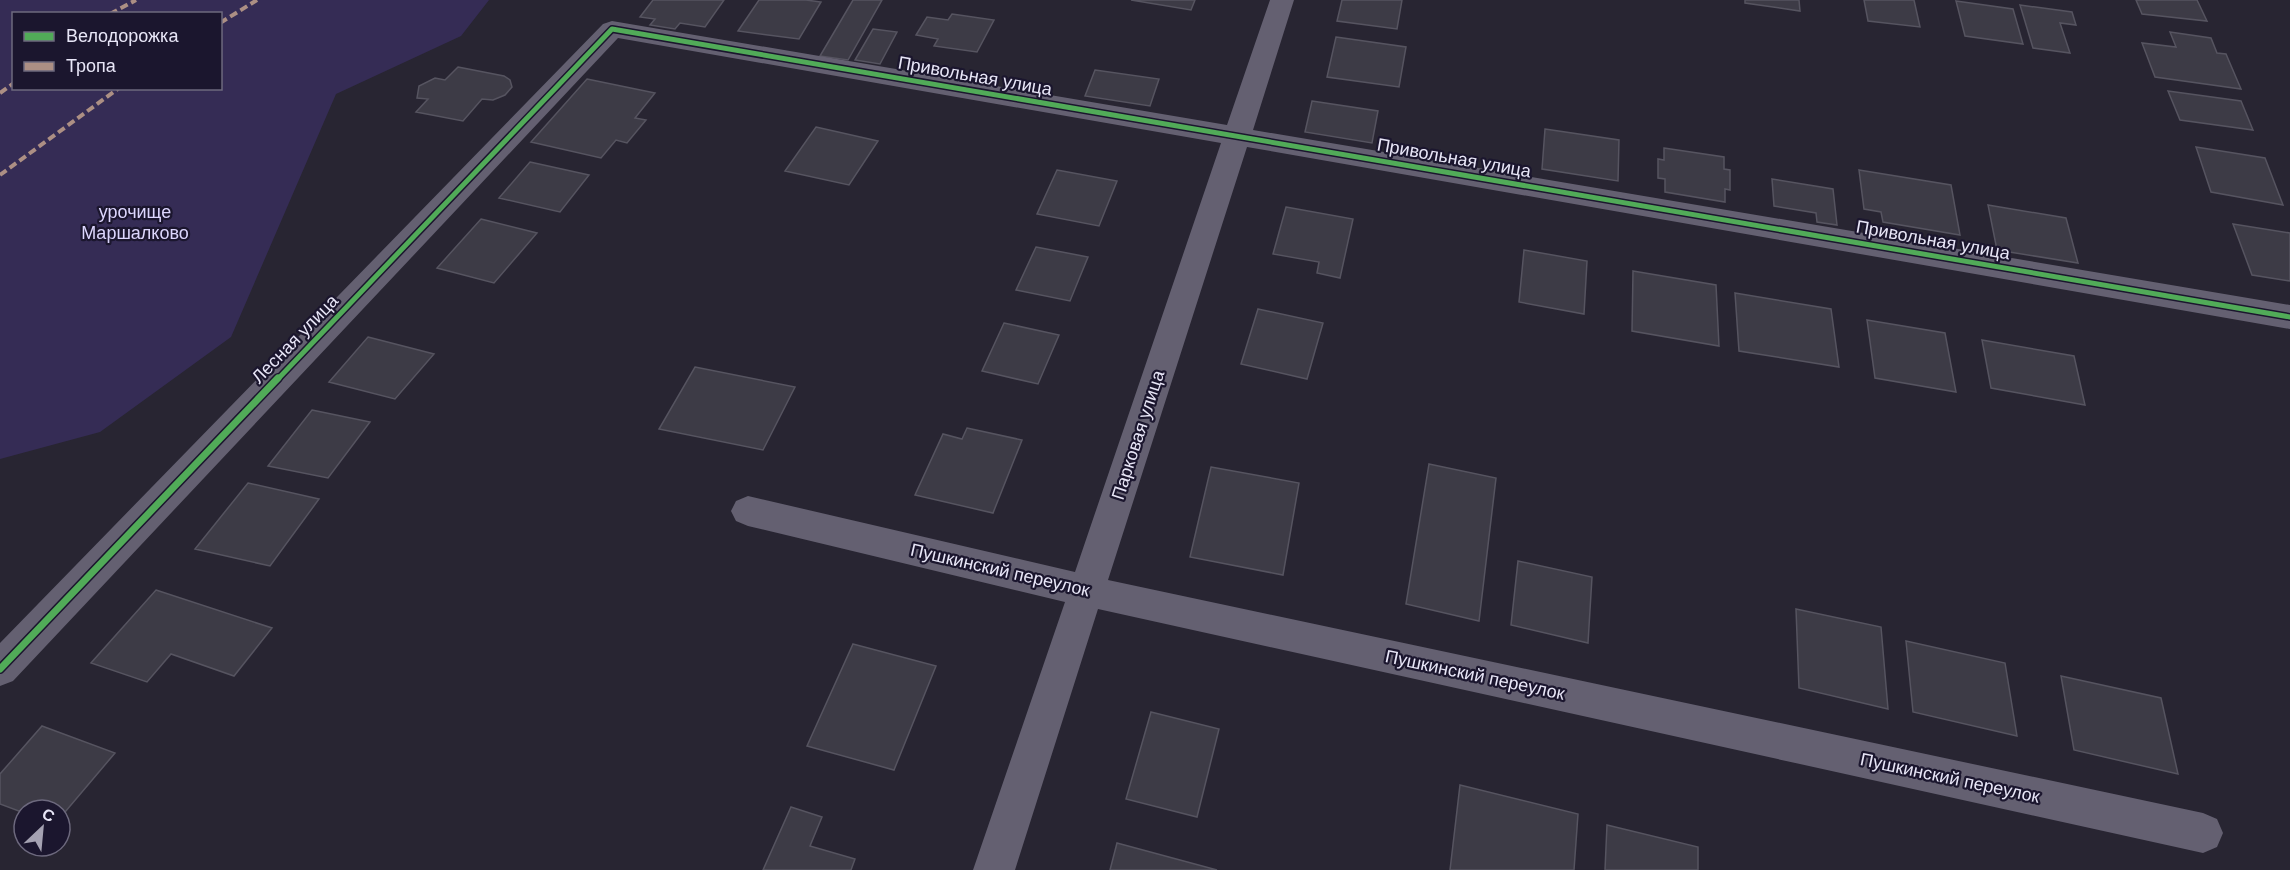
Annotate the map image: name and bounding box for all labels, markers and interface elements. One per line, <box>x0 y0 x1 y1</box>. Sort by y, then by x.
legend <box>12 12 222 90</box>
text: Велодорожка <box>66 26 179 46</box>
street label: Привольная улица <box>896 53 1055 100</box>
text: Тропа <box>66 56 117 76</box>
street label: Привольная улица <box>1375 135 1534 182</box>
park label: урочище Маршалково <box>81 202 189 243</box>
street label: Привольная улица <box>1854 217 2013 264</box>
street label: Лесная улица <box>248 290 343 387</box>
street label: Парковая улица <box>1108 367 1169 502</box>
street label: Пушкинский переулок <box>909 540 1092 600</box>
street label: Пушкинский переулок <box>1383 646 1567 704</box>
street label: Пушкинский переулок <box>1858 749 2042 807</box>
north arrow <box>12 798 72 858</box>
text: С <box>39 805 58 825</box>

